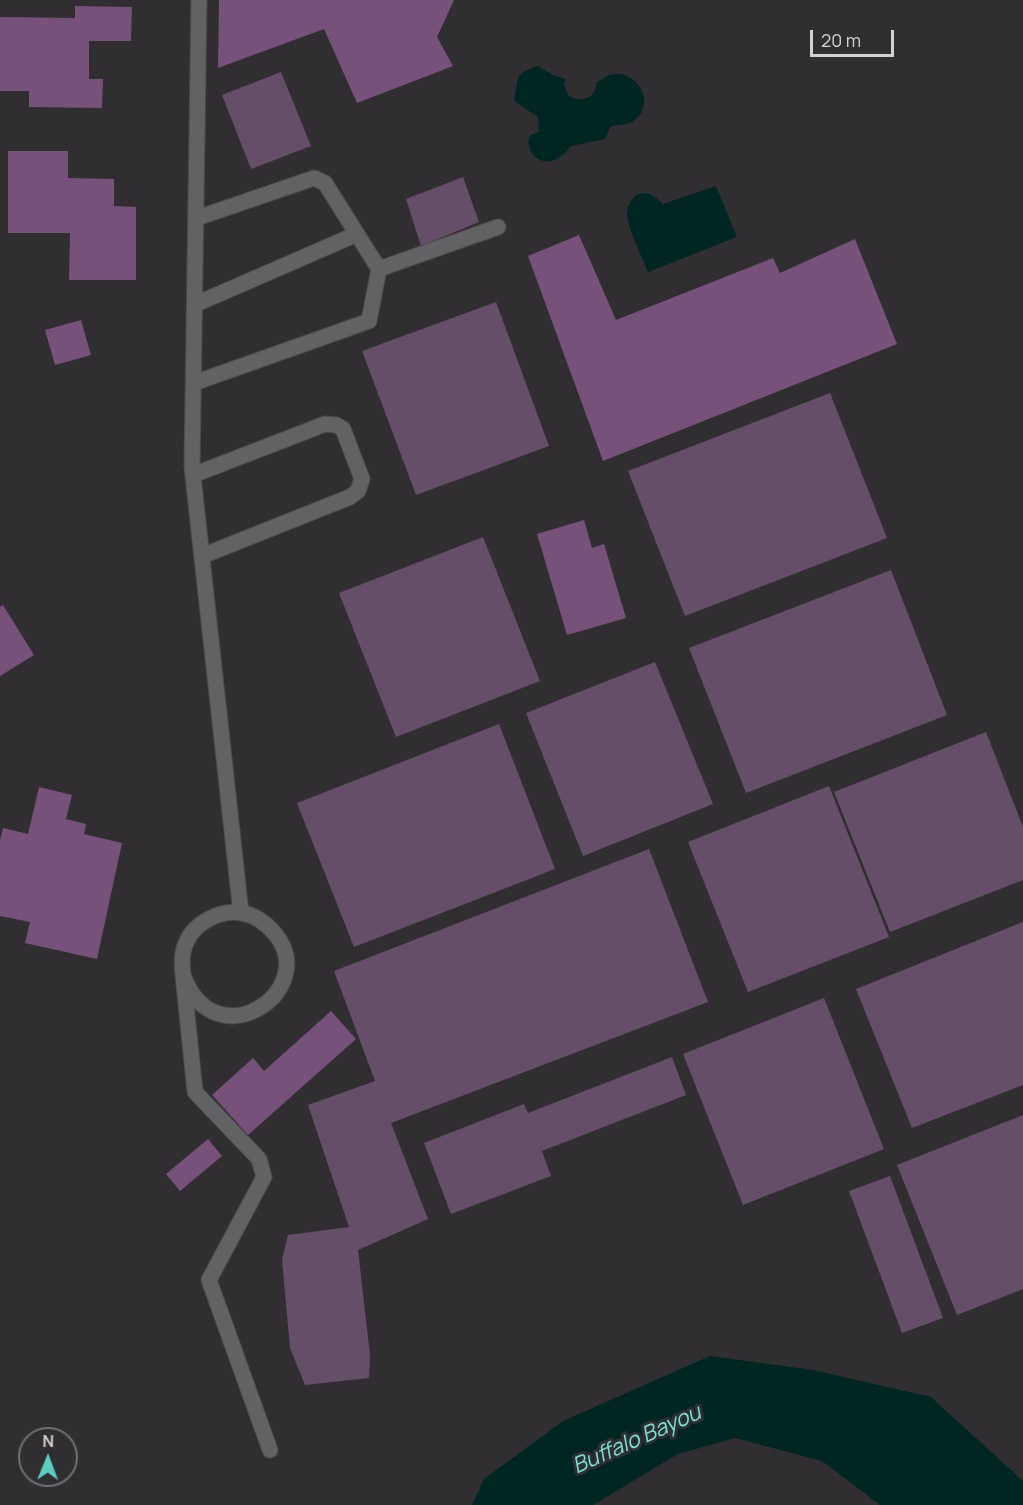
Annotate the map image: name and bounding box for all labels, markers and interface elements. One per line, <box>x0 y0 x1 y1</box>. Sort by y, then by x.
scale bar <box>813 18 897 56</box>
text: 20 m <box>821 28 861 52</box>
water label: Buffalo Bayou <box>569 1400 705 1480</box>
north arrow <box>18 1427 78 1487</box>
text: N <box>42 1430 54 1452</box>

